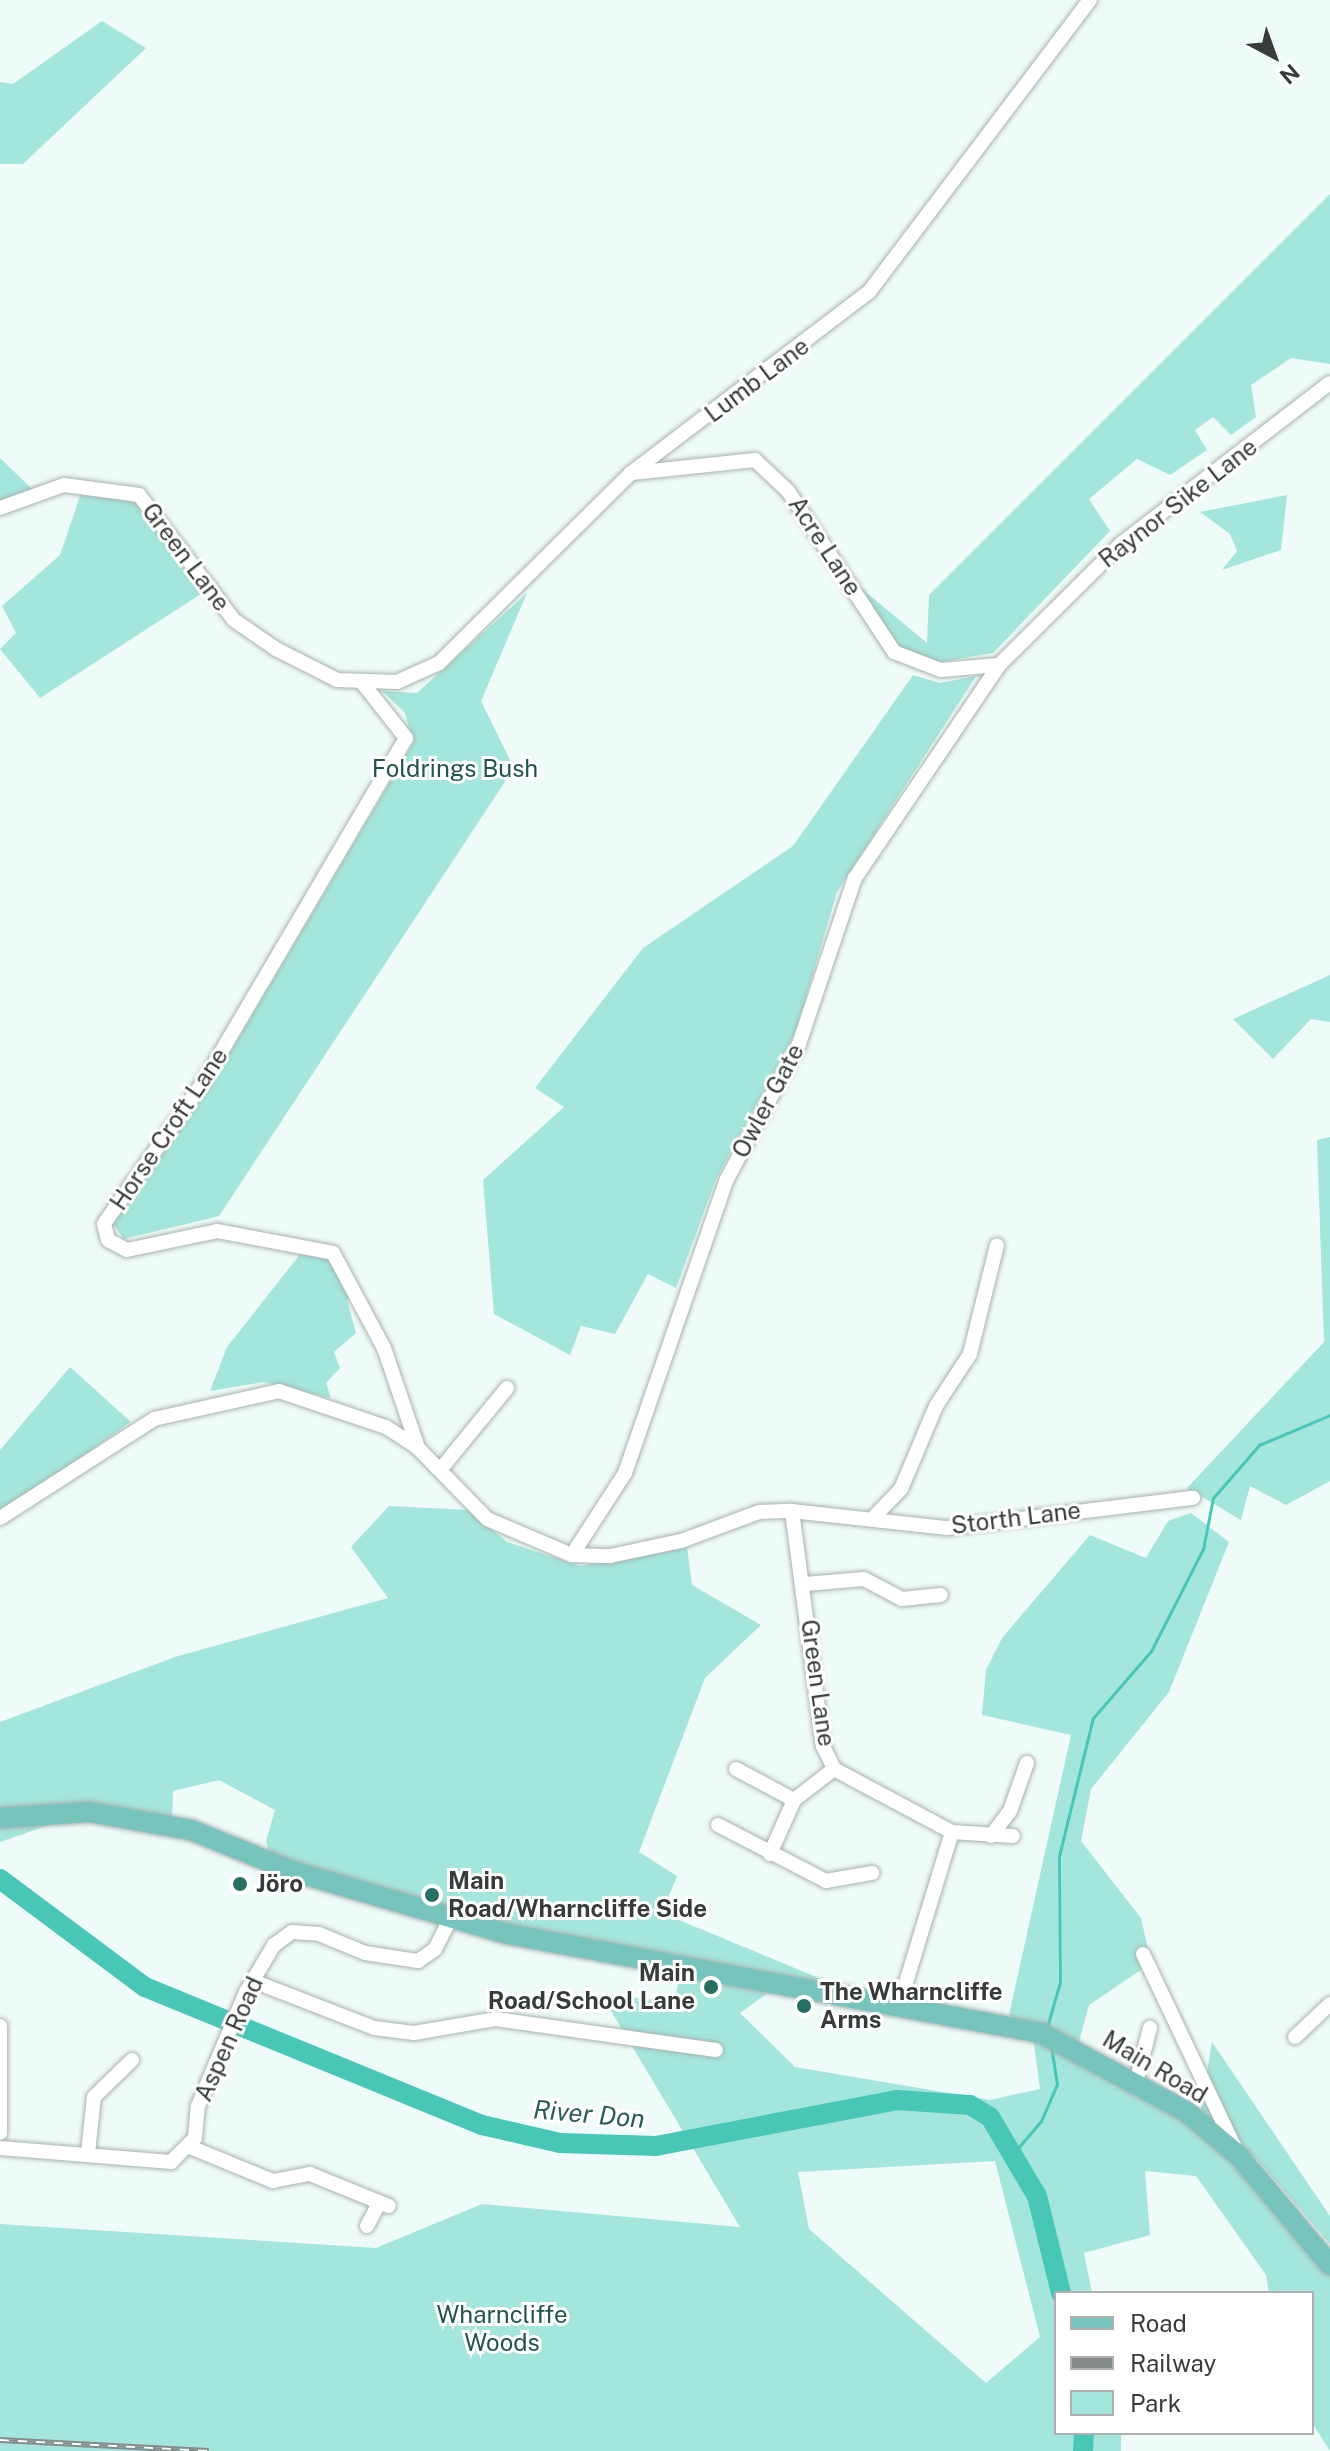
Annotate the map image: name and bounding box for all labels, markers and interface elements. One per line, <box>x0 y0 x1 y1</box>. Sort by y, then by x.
north arrow <box>1234 16 1314 96</box>
text: N <box>1275 59 1305 90</box>
street label: Lumb Lane <box>699 331 815 429</box>
street label: Raynor Sike Lane <box>1093 432 1263 574</box>
street label: Acre Lane <box>782 491 868 601</box>
street label: Green Lane <box>136 497 236 617</box>
park label: Foldrings Bush <box>372 755 538 783</box>
street label: Owler Gate <box>726 1039 810 1163</box>
street label: Horse Croft Lane <box>104 1042 234 1216</box>
street label: Storth Lane <box>950 1496 1082 1540</box>
street label: Green Lane <box>795 1618 841 1748</box>
place label: Main Road/Wharncliffe Side <box>448 1867 707 1923</box>
place label: Jöro <box>256 1870 303 1898</box>
marker: Jöro <box>231 1875 249 1893</box>
marker: Main Road/Wharncliffe Side <box>423 1886 441 1904</box>
place label: Main Road/School Lane <box>488 1959 695 2015</box>
street label: Aspen Road <box>189 1972 269 2106</box>
marker: Main Road/School Lane <box>702 1978 720 1996</box>
place label: The Wharncliffe Arms <box>820 1978 1003 2034</box>
marker: The Wharncliffe Arms <box>795 1997 813 2015</box>
street label: Main Road <box>1097 2025 1213 2109</box>
water label: River Don <box>532 2094 646 2134</box>
legend <box>1054 2291 1314 2435</box>
park label: Wharncliffe Woods <box>436 2301 568 2357</box>
text: Road <box>1130 2309 1187 2337</box>
text: Railway <box>1130 2349 1216 2377</box>
text: Park <box>1130 2389 1181 2417</box>

